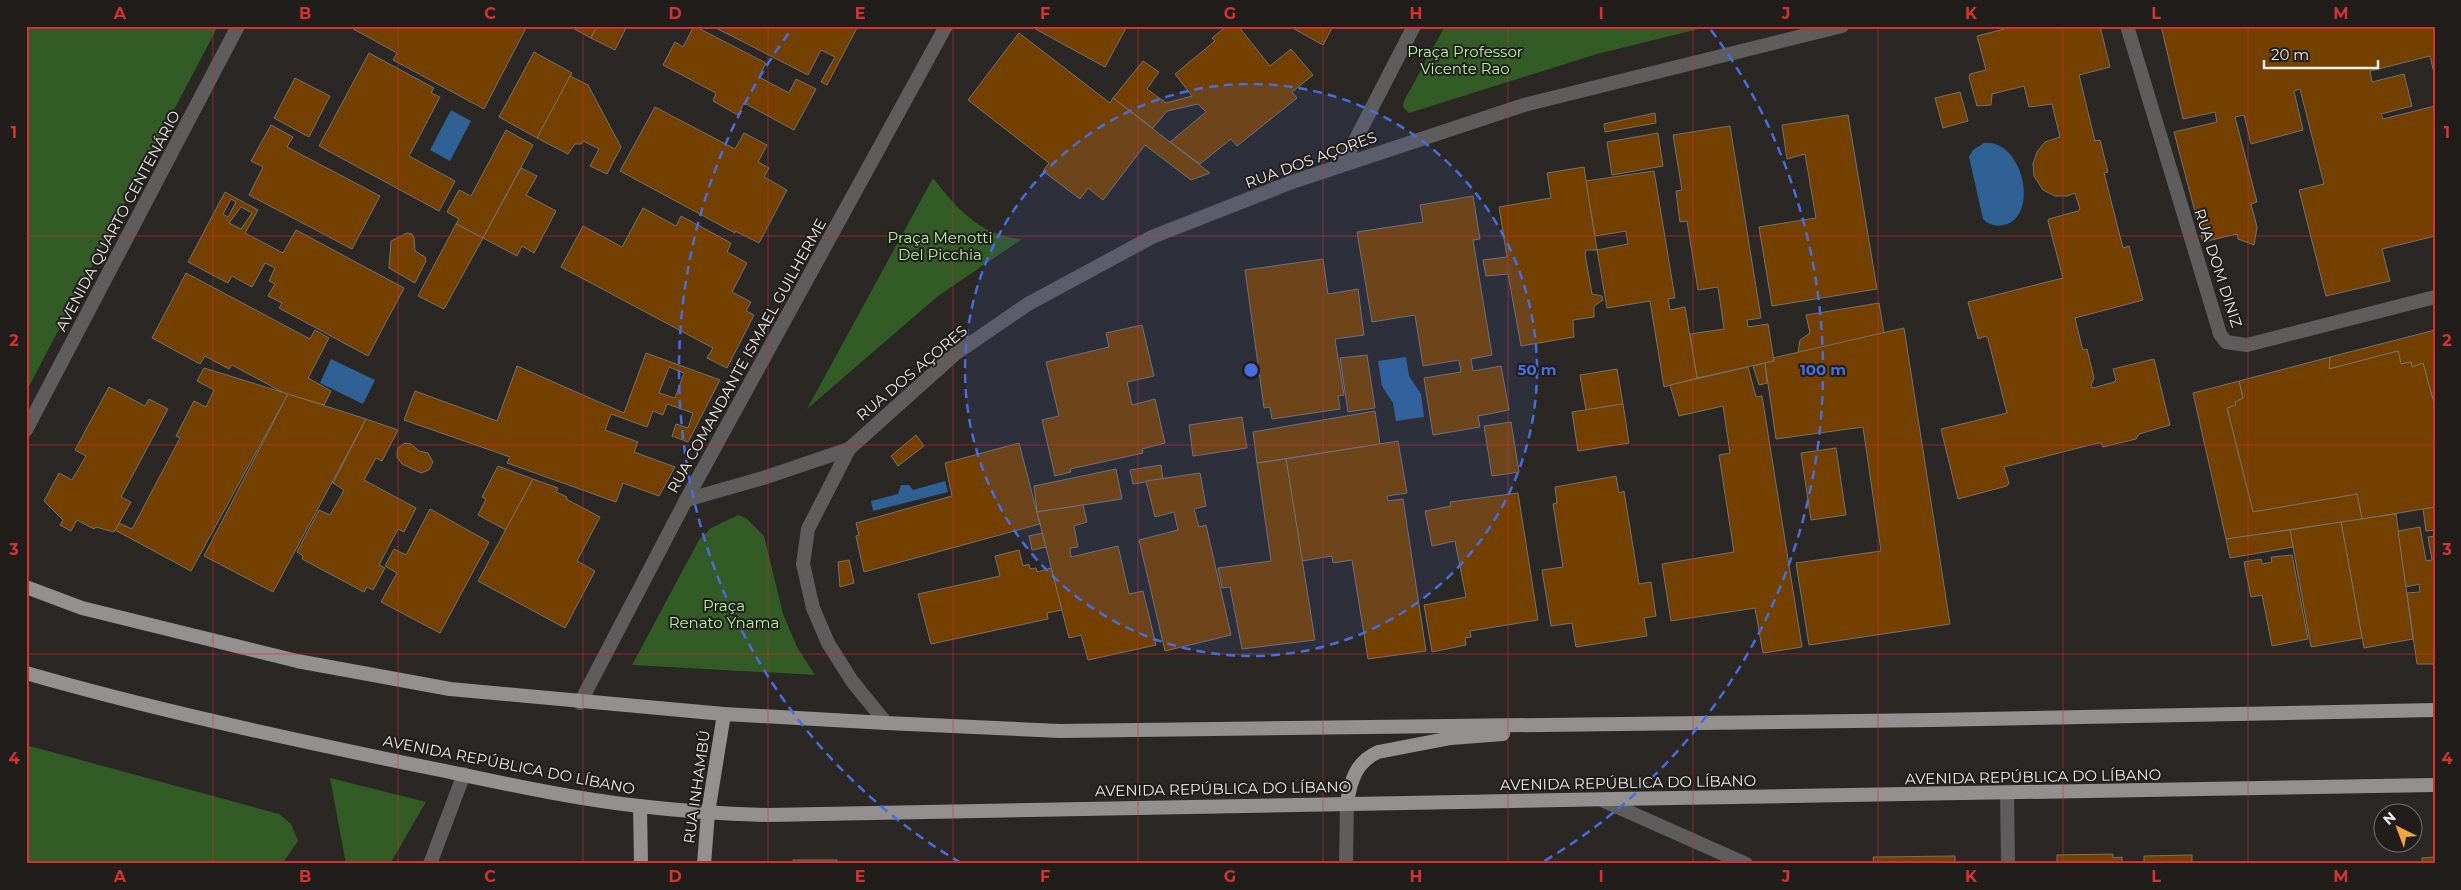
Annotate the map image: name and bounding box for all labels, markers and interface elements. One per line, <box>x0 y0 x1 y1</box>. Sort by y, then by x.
text: A <box>113 4 127 23</box>
text: B <box>299 4 311 23</box>
text: C <box>484 4 496 23</box>
text: D <box>668 4 682 23</box>
text: E <box>855 4 865 23</box>
text: F <box>1040 4 1050 23</box>
text: G <box>1224 4 1236 23</box>
text: H <box>1410 4 1422 23</box>
text: I <box>1598 4 1604 23</box>
text: J <box>1781 4 1790 23</box>
text: K <box>1965 4 1978 23</box>
text: L <box>2151 4 2161 23</box>
text: M <box>2333 4 2349 23</box>
scale bar <box>2264 38 2377 70</box>
park label: Praça Professor Vicente Rao <box>1407 42 1523 78</box>
text: 20 m <box>2271 45 2309 64</box>
street label: AVENIDA QUARTO CENTENÁRIO <box>51 107 184 334</box>
text: 1 <box>11 123 17 142</box>
text: 1 <box>2444 123 2450 142</box>
street label: RUA DOS AÇORES <box>1242 127 1379 192</box>
street label: RUA DOM DINIZ <box>2190 206 2247 330</box>
street label: RUA COMANDANTE ISMAEL GUILHERME <box>663 215 830 496</box>
park label: Praça Menotti Del Picchia <box>888 228 992 264</box>
street label: RUA DOS AÇORES <box>852 321 971 424</box>
text: 2 <box>9 331 19 350</box>
text: 2 <box>2442 331 2452 350</box>
text: 50 m <box>1517 360 1557 379</box>
text: 100 m <box>1800 360 1846 379</box>
centre of rings <box>1242 361 1260 379</box>
text: 3 <box>8 540 19 559</box>
text: 3 <box>2441 540 2452 559</box>
park label: Praça Renato Ynama <box>669 596 779 632</box>
street label: RUA INHAMBÚ <box>679 729 714 845</box>
street label: AVENIDA REPÚBLICA DO LÍBANO <box>381 731 637 798</box>
text: 4 <box>8 749 20 768</box>
text: 4 <box>2441 749 2453 768</box>
street label: AVENIDA REPÚBLICA DO LÍBANO <box>1905 765 2161 788</box>
street label: AVENIDA REPÚBLICA DO LÍBANO <box>1500 771 1756 794</box>
street label: AVENIDA REPÚBLICA DO LÍBANO <box>1095 777 1351 800</box>
north arrow <box>2374 802 2424 852</box>
text: N <box>2379 808 2400 829</box>
text: A <box>113 867 127 886</box>
text: B <box>299 867 311 886</box>
text: C <box>484 867 496 886</box>
text: D <box>668 867 682 886</box>
text: E <box>855 867 865 886</box>
text: F <box>1040 867 1050 886</box>
text: G <box>1224 867 1236 886</box>
text: H <box>1410 867 1422 886</box>
text: I <box>1598 867 1604 886</box>
text: J <box>1781 867 1790 886</box>
text: K <box>1965 867 1978 886</box>
text: L <box>2151 867 2161 886</box>
text: M <box>2333 867 2349 886</box>

